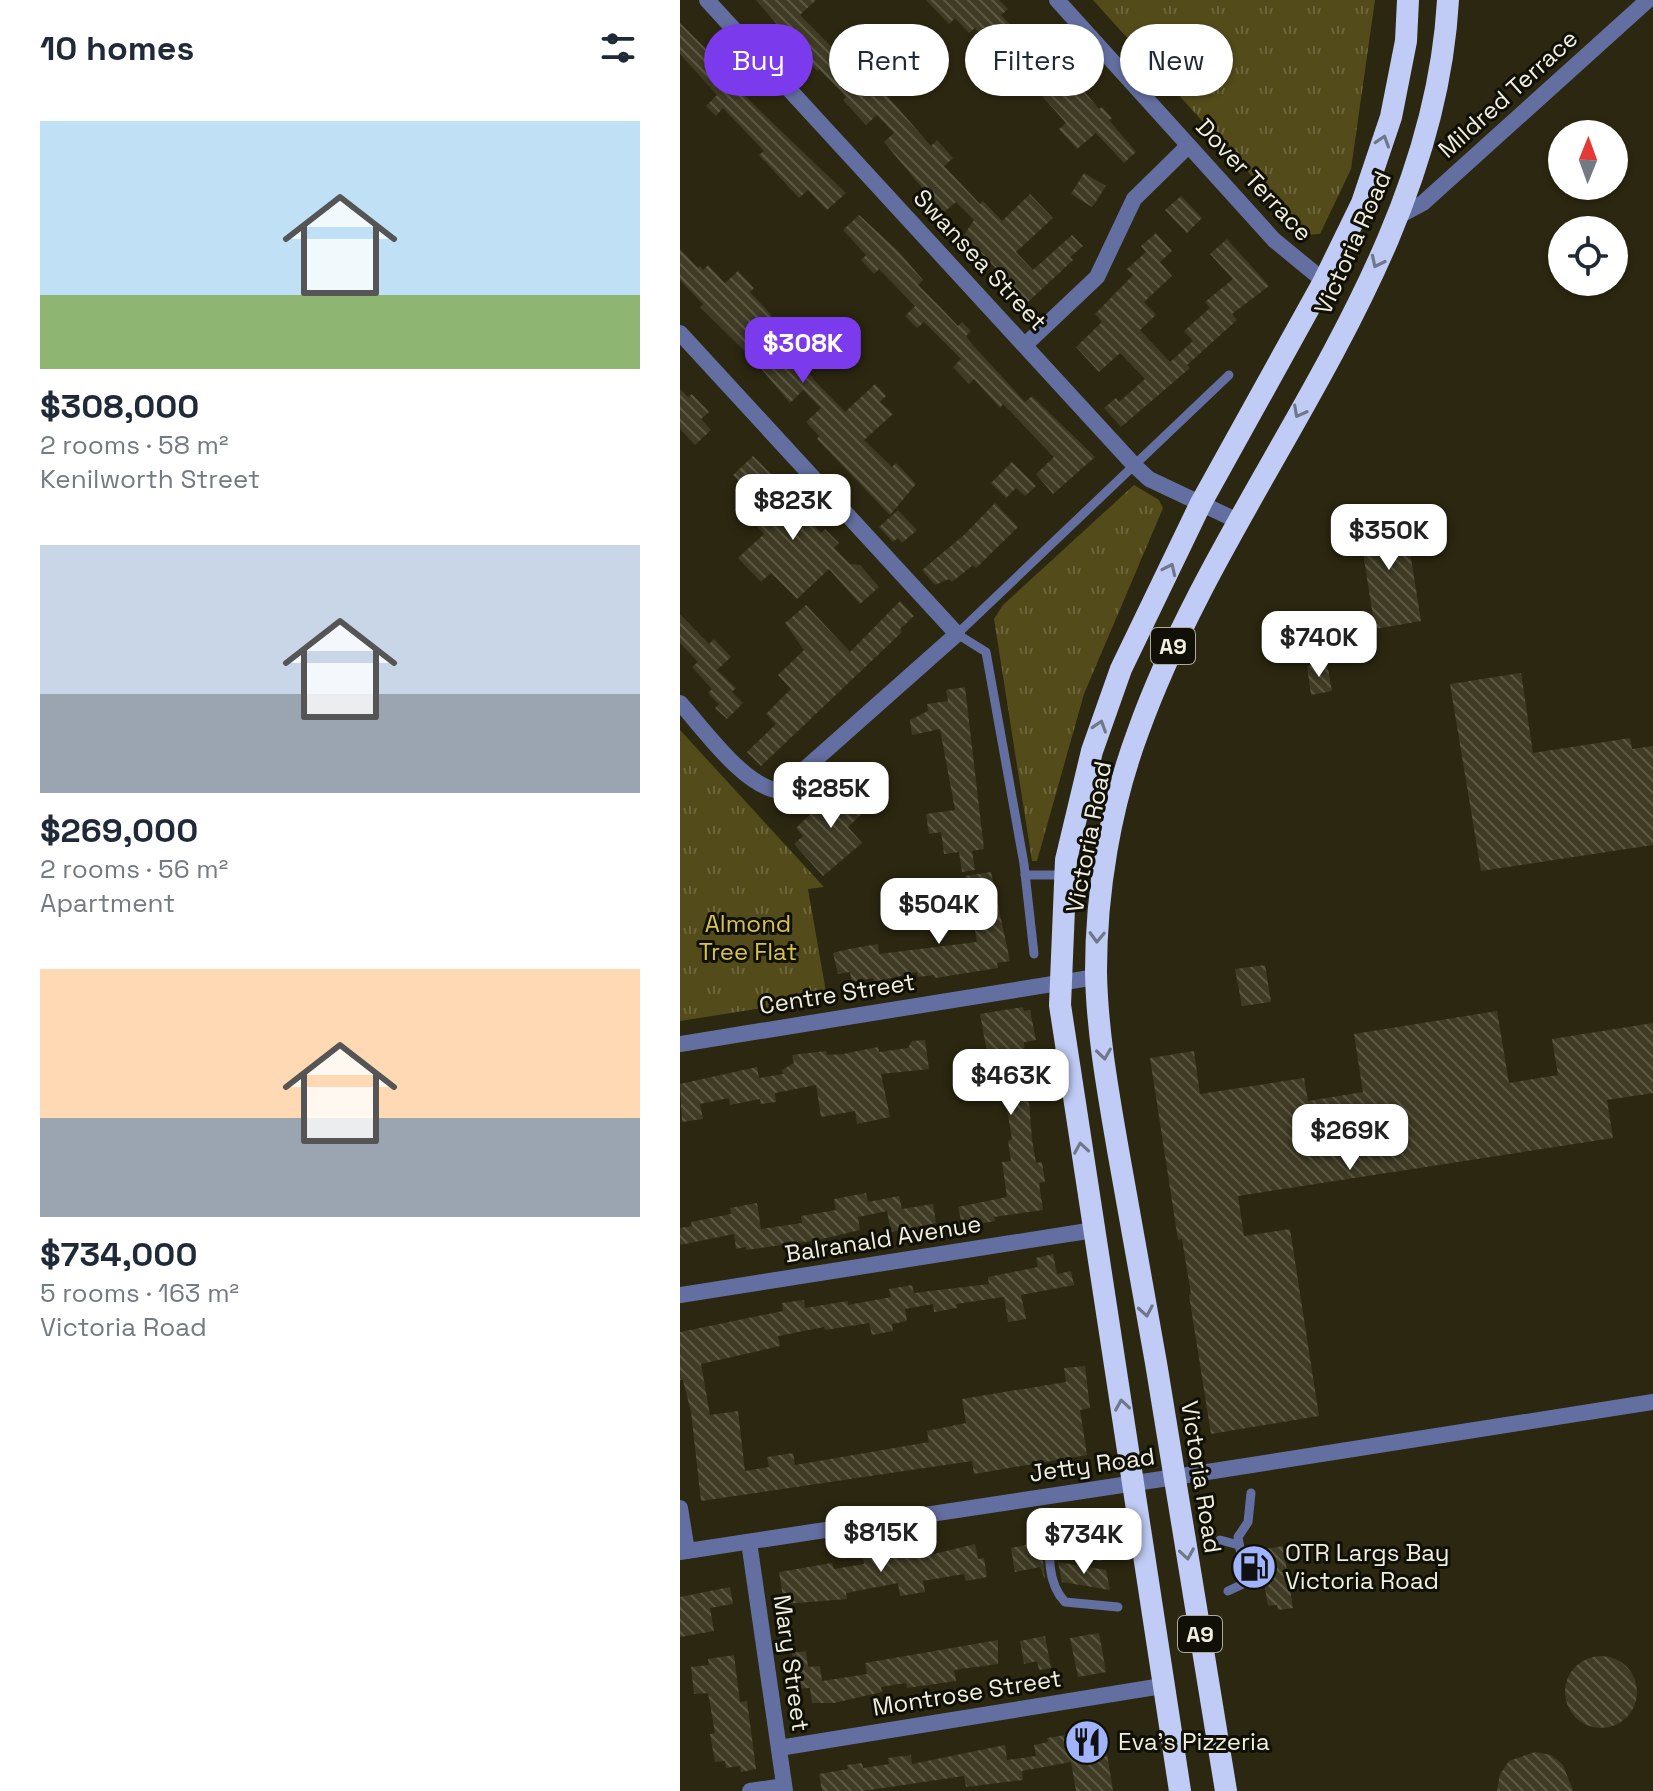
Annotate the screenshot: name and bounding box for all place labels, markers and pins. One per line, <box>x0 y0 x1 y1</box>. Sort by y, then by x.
pin: $308K <box>747 317 859 385</box>
pin: $823K <box>737 474 849 542</box>
pin: $350K <box>1333 504 1445 572</box>
pin: $740K <box>1263 611 1375 679</box>
pin: $285K <box>775 762 887 830</box>
pin: $504K <box>883 878 995 946</box>
pin: $463K <box>955 1049 1067 1117</box>
pin: $269K <box>1294 1104 1406 1172</box>
pin: $815K <box>825 1506 937 1574</box>
pin: $734K <box>1028 1508 1140 1576</box>
place label: OTR Largs Bay Victoria Road <box>1285 1537 1450 1596</box>
fuel station icon: OTR Largs Bay Victoria Road <box>1230 1543 1278 1591</box>
restaurant icon: Eva's Pizzeria <box>1063 1718 1111 1766</box>
place label: Eva's Pizzeria <box>1118 1726 1270 1757</box>

